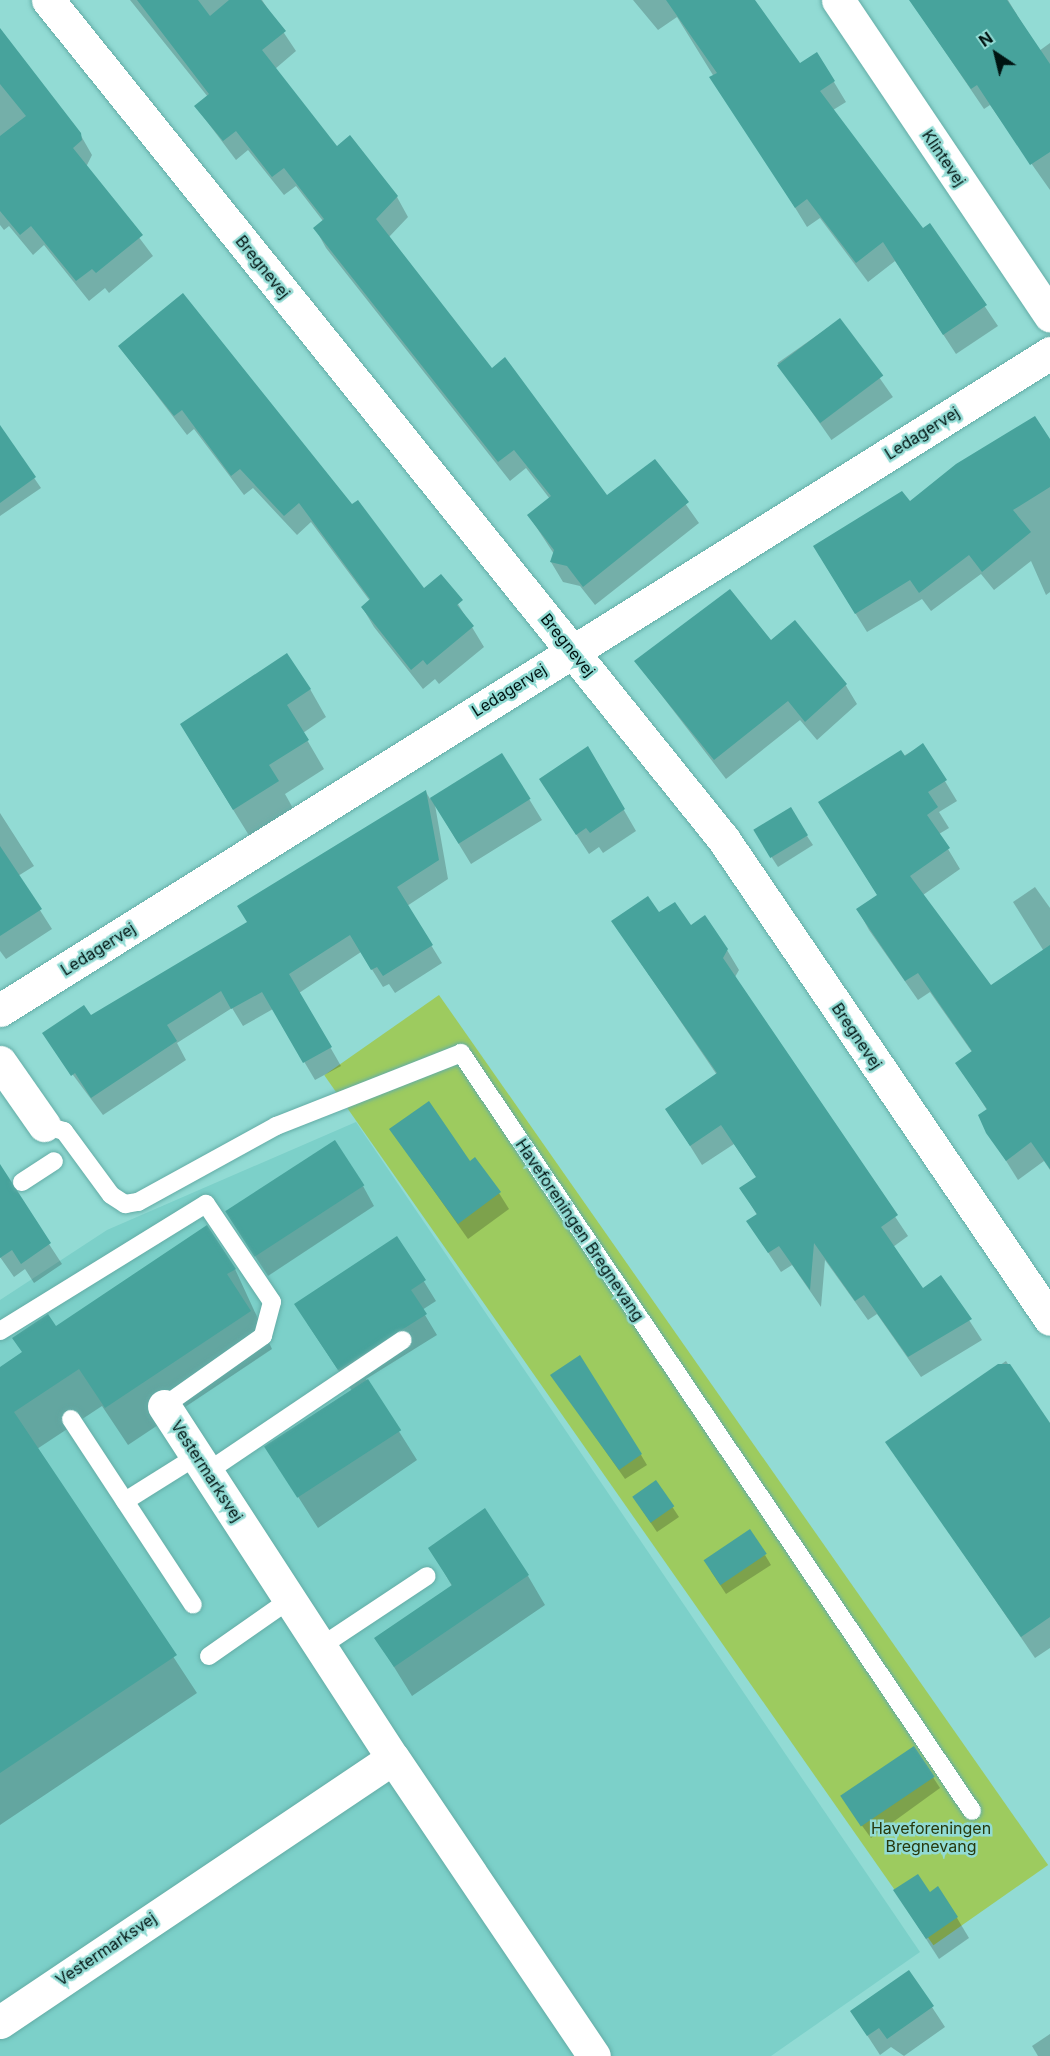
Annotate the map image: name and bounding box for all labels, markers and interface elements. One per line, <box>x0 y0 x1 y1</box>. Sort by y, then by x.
north arrow <box>966 24 1026 84</box>
text: N <box>975 28 996 51</box>
street label: Klintevej <box>918 126 970 190</box>
street label: Bregnevej <box>232 232 294 302</box>
street label: Ledagervej <box>881 402 963 464</box>
street label: Bregnevej <box>537 610 599 680</box>
street label: Ledagervej <box>468 659 550 721</box>
street label: Ledagervej <box>57 918 139 980</box>
street label: Bregnevej <box>828 999 886 1073</box>
street label: Haveforeningen Bregnevang <box>512 1135 648 1325</box>
street label: Vestermarksvej <box>167 1417 247 1525</box>
park label: Haveforeningen Bregnevang <box>871 1818 991 1856</box>
street label: Vestermarksvej <box>52 1908 160 1990</box>

